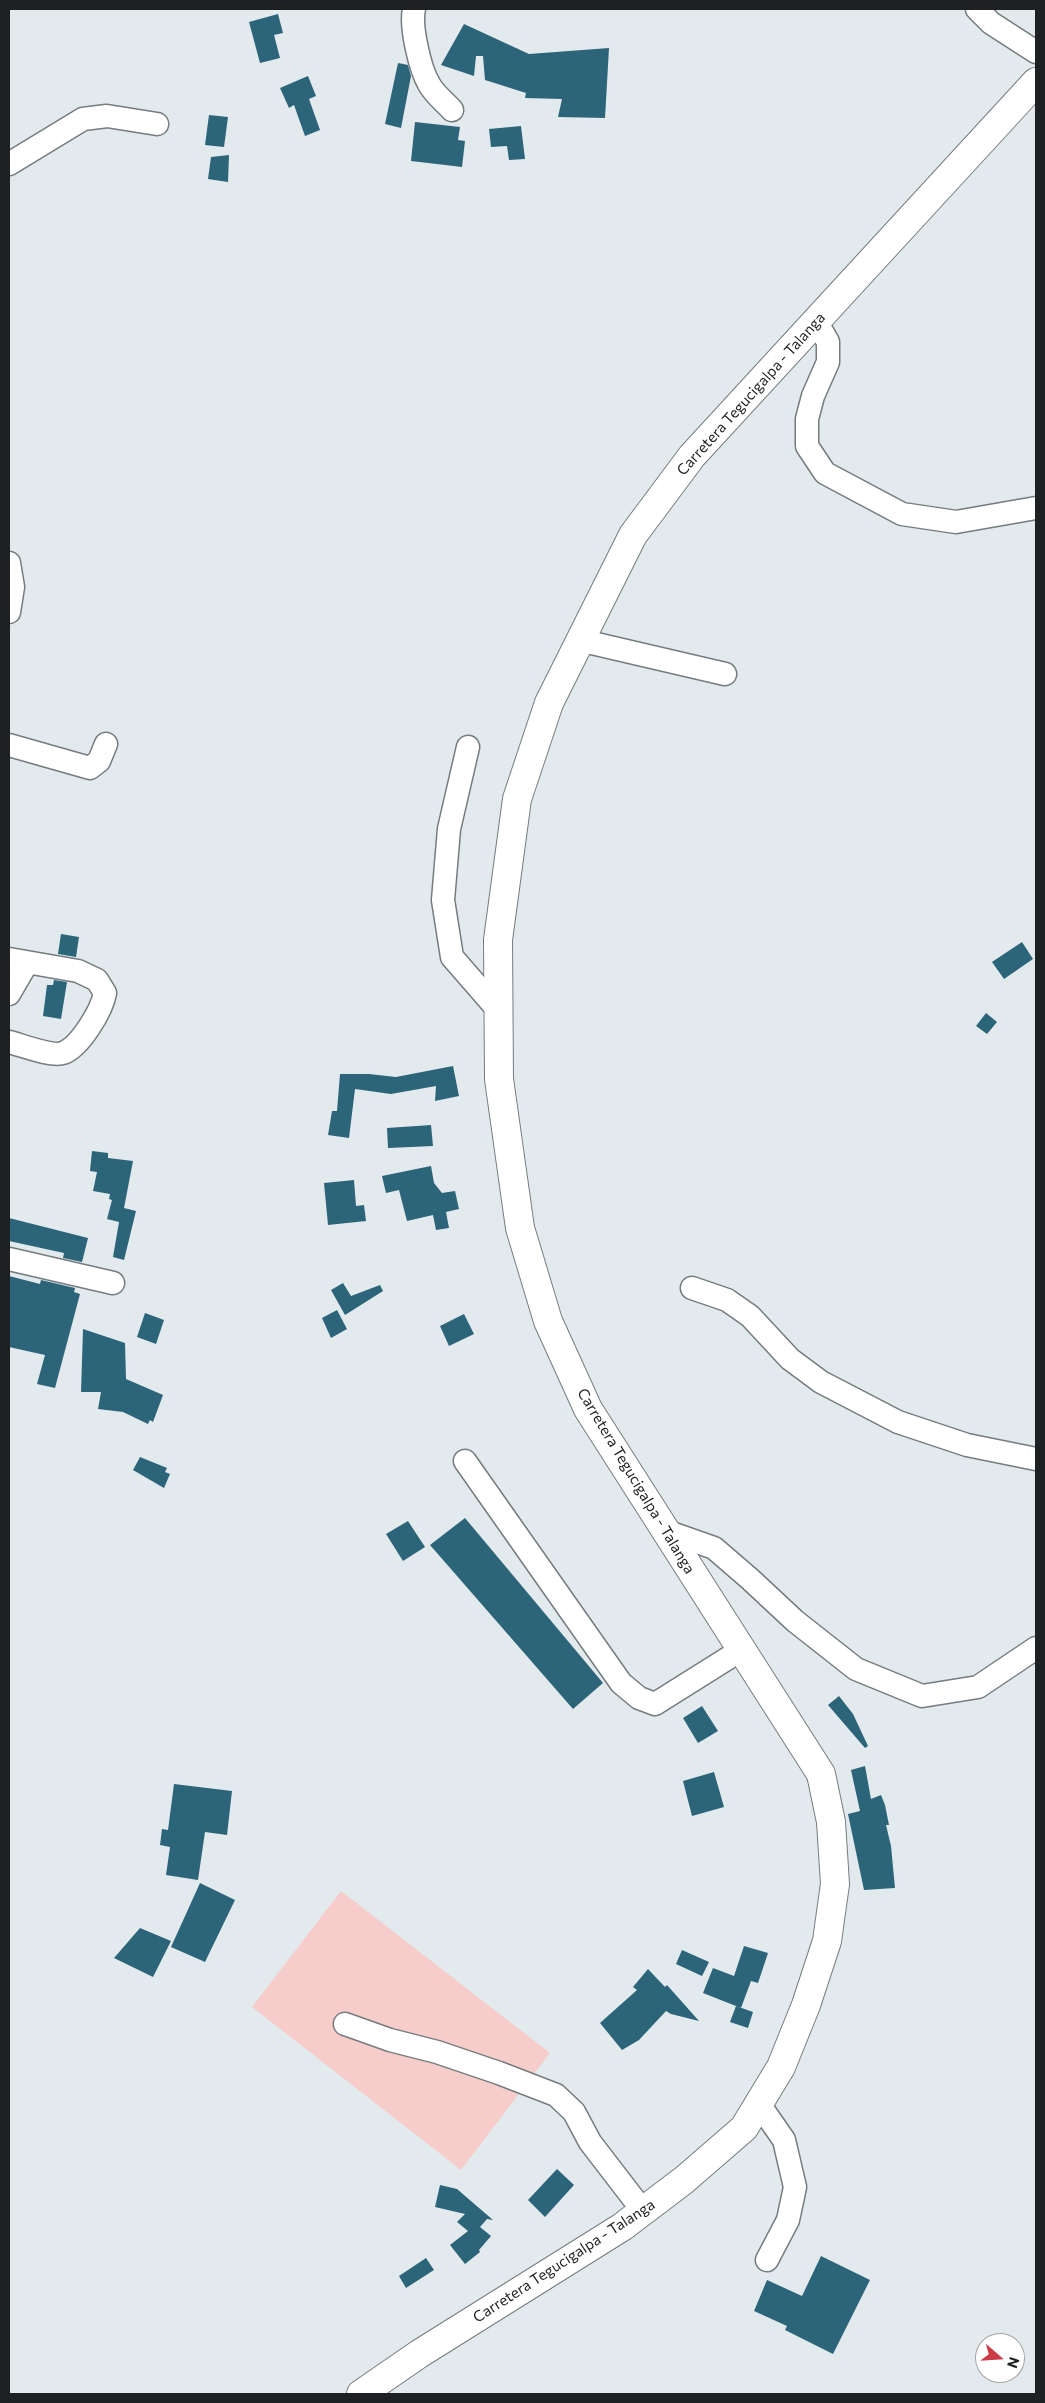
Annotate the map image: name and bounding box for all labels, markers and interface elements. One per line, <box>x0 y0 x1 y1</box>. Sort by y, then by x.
street label: Carretera Tegucigalpa - Talanga <box>673 309 829 479</box>
street label: Carretera Tegucigalpa - Talanga <box>573 1385 699 1577</box>
street label: Carretera Tegucigalpa - Talanga <box>470 2195 658 2327</box>
north arrow <box>975 2333 1025 2383</box>
text: N <box>1004 2355 1023 2370</box>

